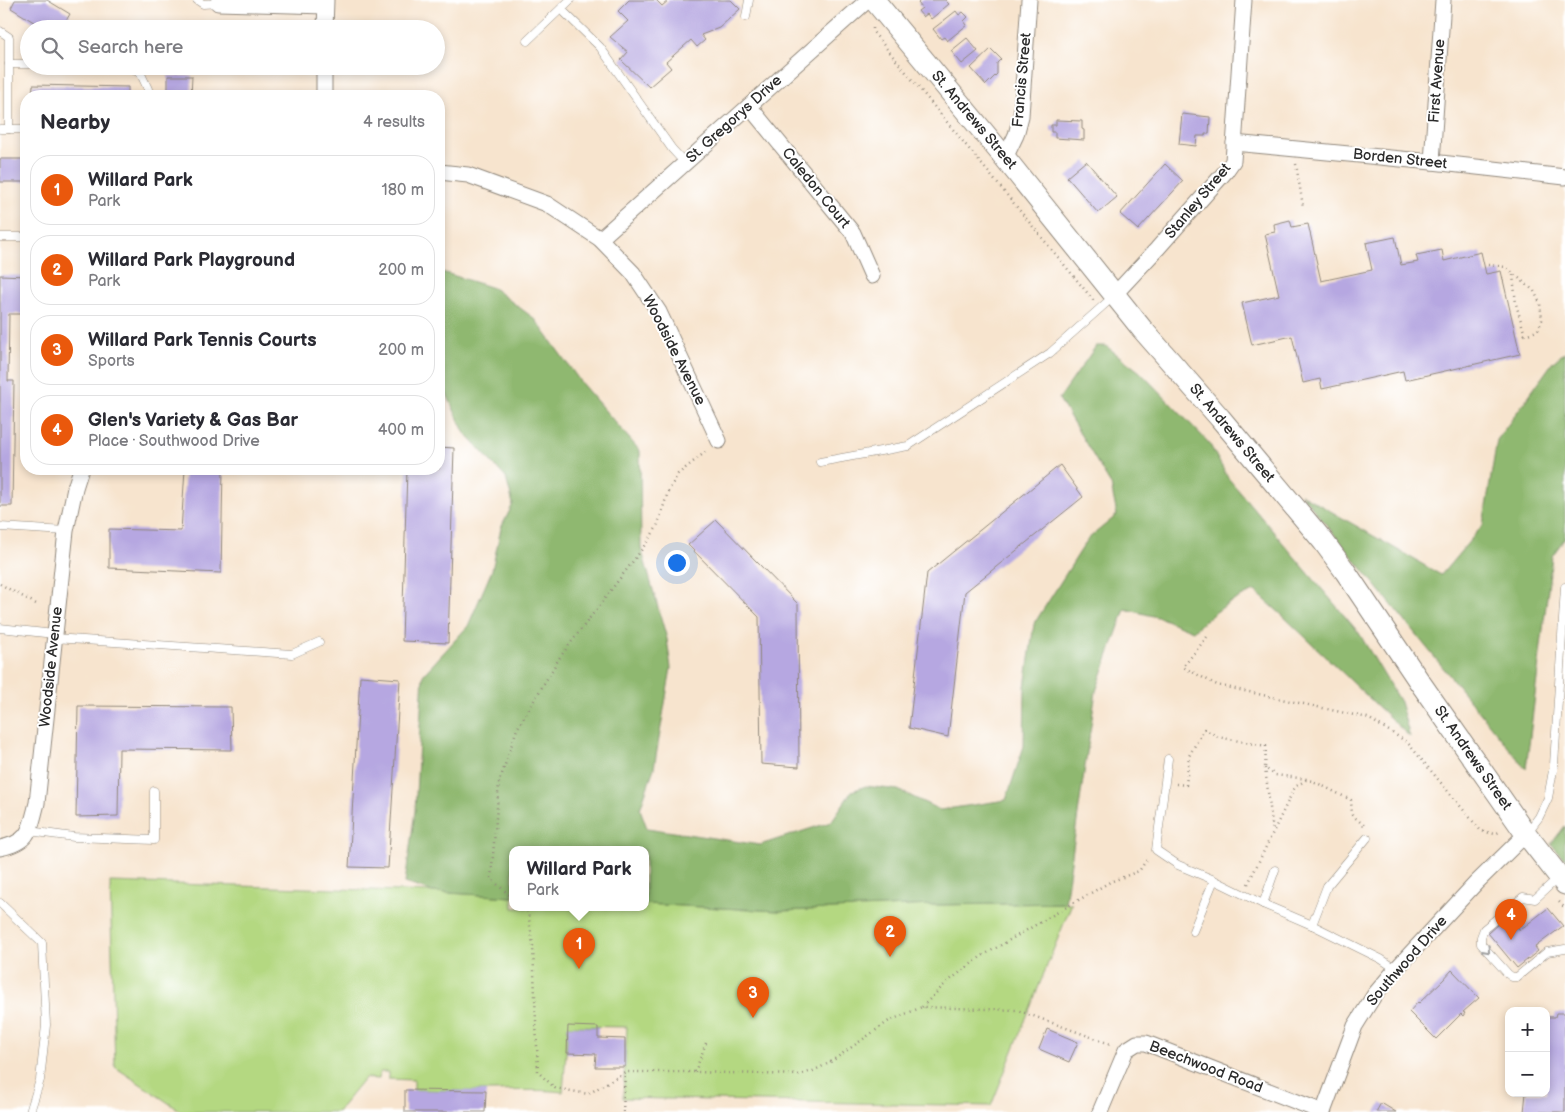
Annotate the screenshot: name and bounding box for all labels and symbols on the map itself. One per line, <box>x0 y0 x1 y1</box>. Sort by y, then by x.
street label: Francis Street <box>1008 32 1036 128</box>
street label: First Avenue <box>1425 38 1449 124</box>
street label: St. Andrews Street <box>927 67 1021 174</box>
street label: St. Gregorys Drive <box>682 71 786 167</box>
street label: Caledon Court <box>778 144 855 233</box>
street label: Borden Street <box>1352 145 1449 173</box>
street label: Stanley Street <box>1161 159 1235 243</box>
street label: Woodside Avenue <box>638 292 710 408</box>
street label: St. Andrews Street <box>1185 380 1279 487</box>
your location <box>664 550 690 576</box>
street label: Woodside Avenue <box>35 606 67 728</box>
street label: St. Andrews Street <box>1430 702 1516 814</box>
pin: 4 <box>1495 899 1527 940</box>
street label: Southwood Drive <box>1363 912 1451 1010</box>
pin: 2 <box>874 916 906 957</box>
pin: 1 <box>563 928 595 969</box>
one-way arrow <box>1481 945 1490 954</box>
pin: 3 <box>737 977 769 1018</box>
street label: Beechwood Road <box>1147 1037 1265 1097</box>

